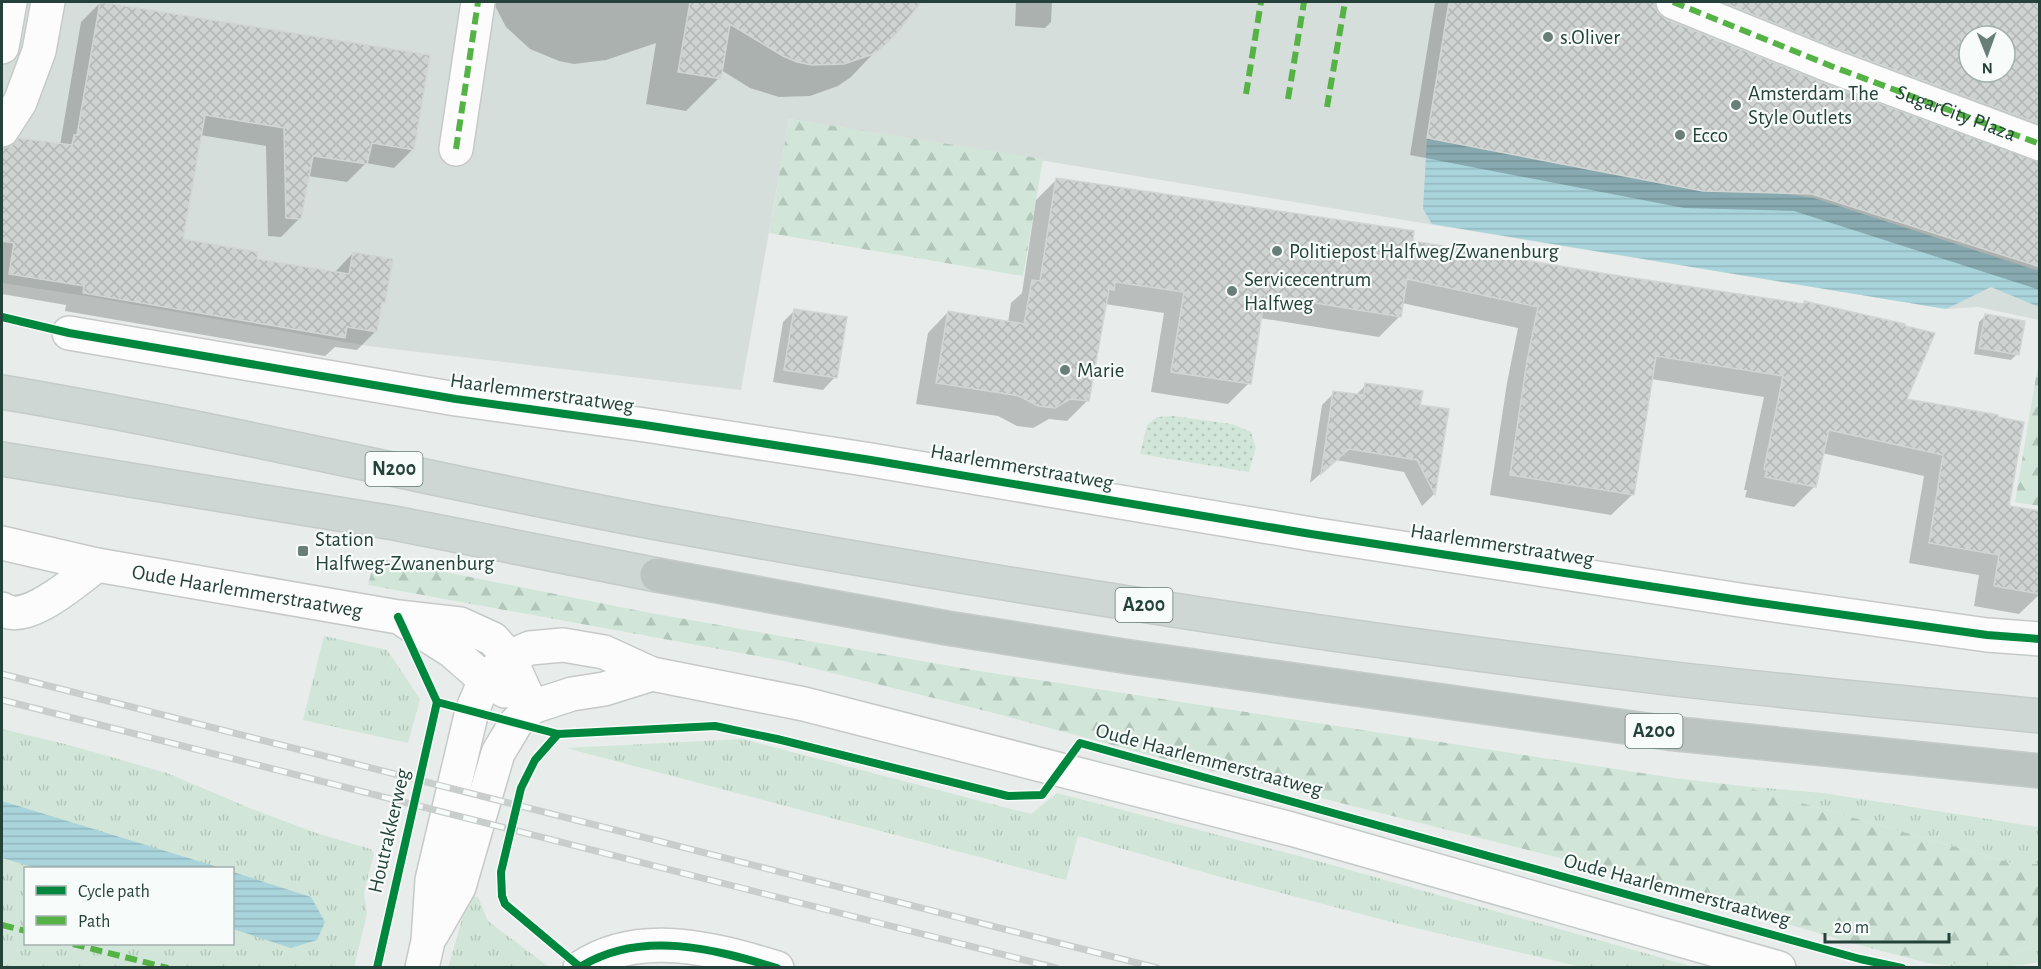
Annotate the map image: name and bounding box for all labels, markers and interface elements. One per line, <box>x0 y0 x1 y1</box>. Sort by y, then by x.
north arrow <box>1957 24 2017 84</box>
place label: s.Oliver <box>1560 27 1620 48</box>
marker: s.Oliver <box>1541 30 1555 44</box>
text: N <box>1982 60 1993 76</box>
street label: SugarCity Plaza <box>1893 81 2019 145</box>
place label: Amsterdam The Style Outlets <box>1748 83 1879 128</box>
marker: Amsterdam The Style Outlets <box>1729 98 1743 112</box>
place label: Ecco <box>1692 125 1728 146</box>
marker: Ecco <box>1673 128 1687 142</box>
place label: Politiepost Halfweg/Zwanenburg <box>1289 241 1560 262</box>
marker: Politiepost Halfweg/Zwanenburg <box>1270 244 1284 258</box>
place label: Servicecentrum Halfweg <box>1244 269 1371 314</box>
marker: Servicecentrum Halfweg <box>1225 284 1239 298</box>
place label: Marie <box>1077 360 1124 381</box>
marker: Marie <box>1058 363 1072 377</box>
street label: Haarlemmerstraatweg <box>449 370 636 416</box>
street label: Haarlemmerstraatweg <box>929 441 1116 494</box>
road number: N200 <box>366 452 422 486</box>
street label: Haarlemmerstraatweg <box>1409 520 1596 570</box>
place label: Station Halfweg-Zwanenburg <box>315 529 495 574</box>
marker: Station Halfweg-Zwanenburg <box>296 544 310 558</box>
street label: Oude Haarlemmerstraatweg <box>130 561 365 621</box>
road number: A200 <box>1116 588 1172 622</box>
road number: A200 <box>1626 714 1682 748</box>
street label: Oude Haarlemmerstraatweg <box>1094 720 1325 801</box>
street label: Houtrakkerweg <box>364 766 414 895</box>
street label: Oude Haarlemmerstraatweg <box>1562 850 1793 931</box>
legend <box>24 867 234 945</box>
text: Cycle path <box>78 883 150 901</box>
scale bar <box>1825 906 1950 944</box>
text: Path <box>78 913 110 931</box>
text: 20 m <box>1834 919 1869 937</box>

